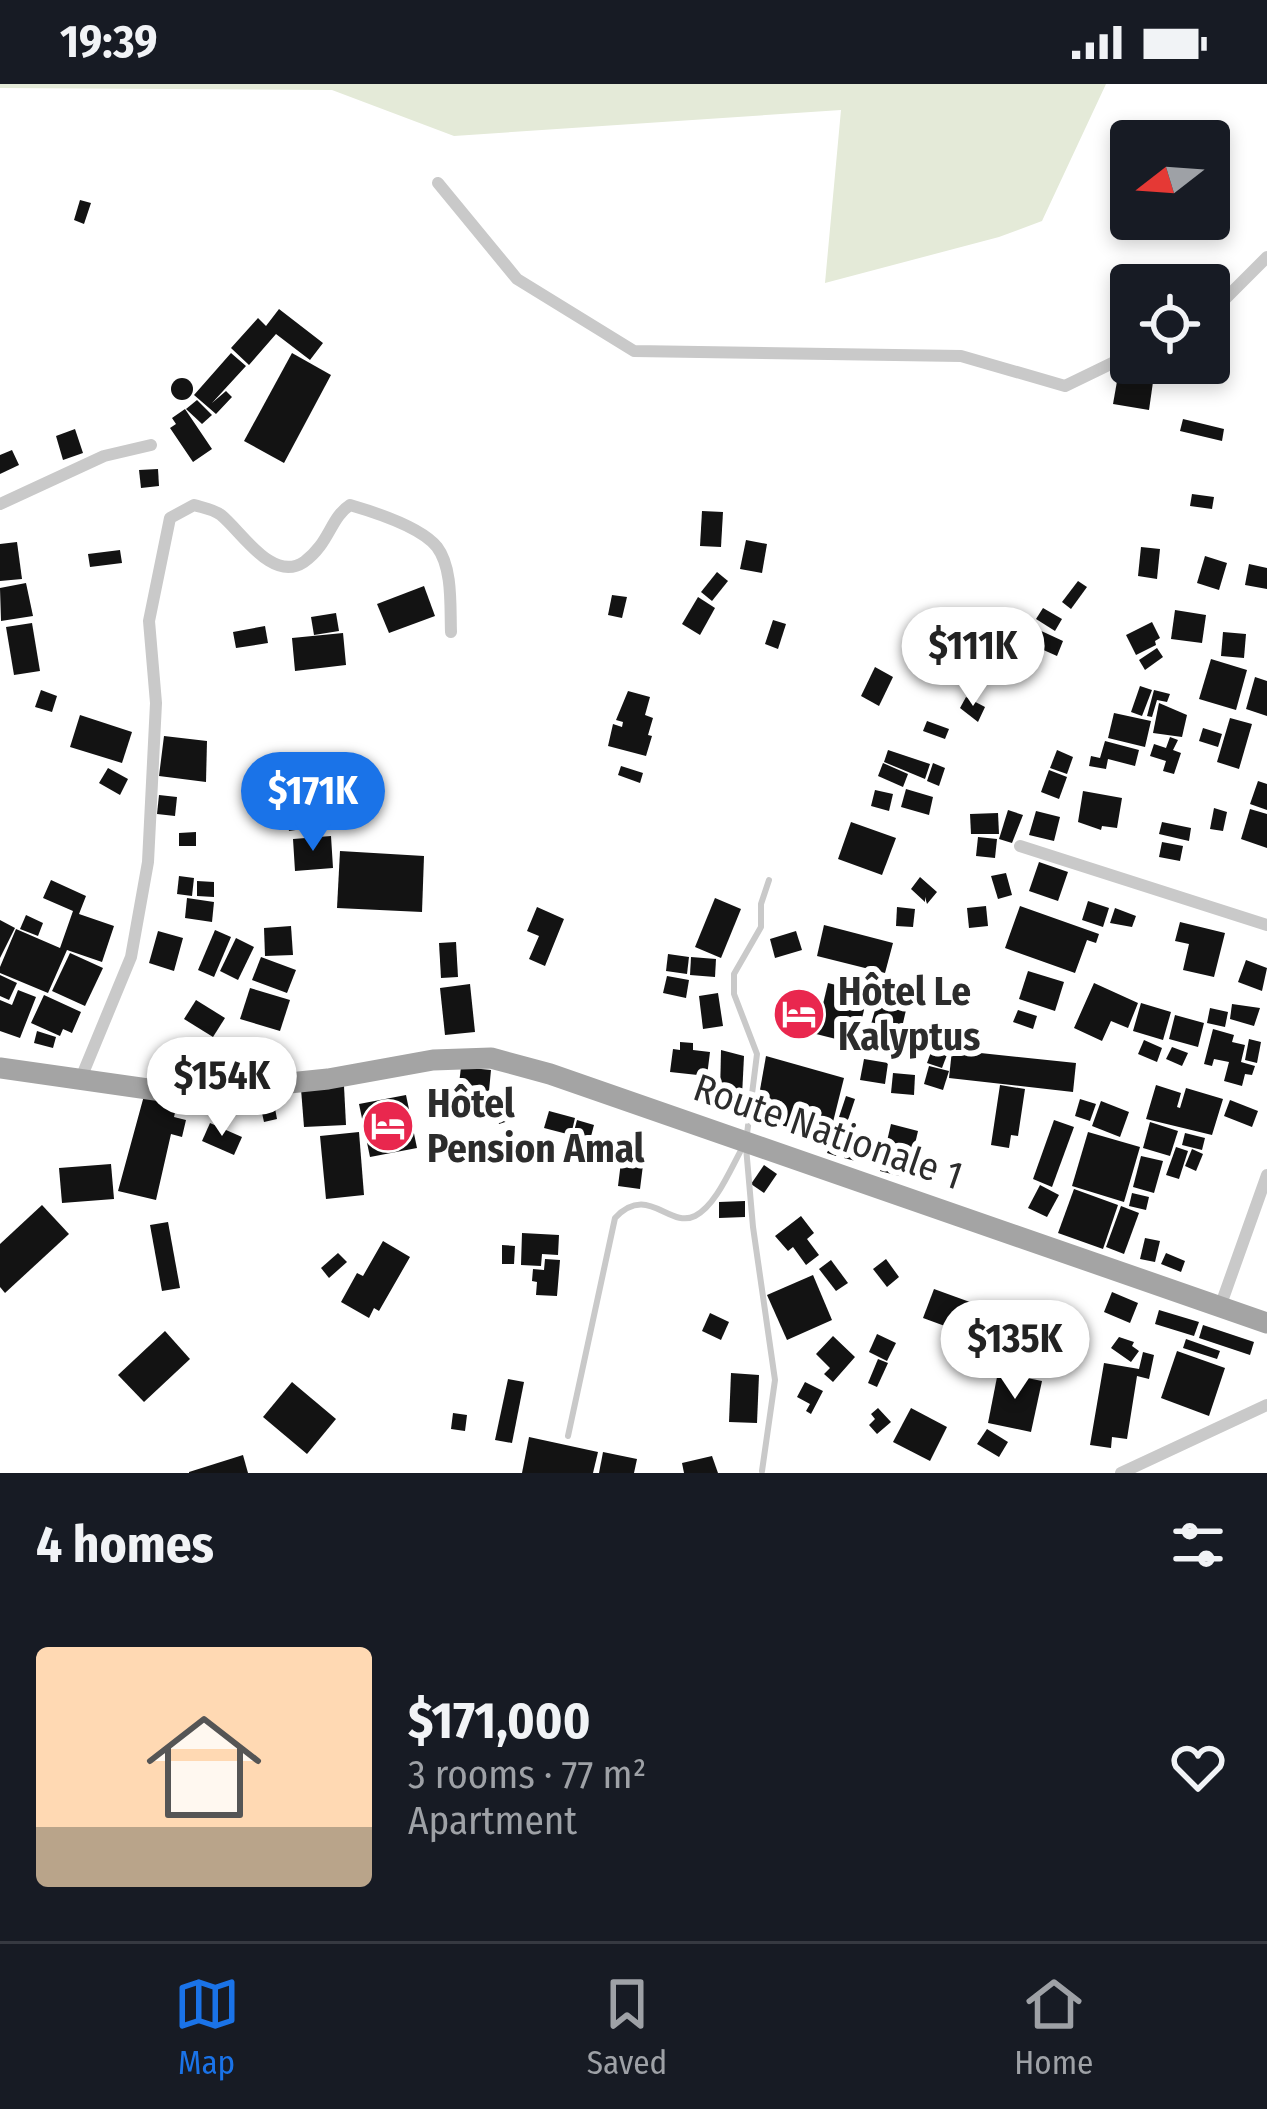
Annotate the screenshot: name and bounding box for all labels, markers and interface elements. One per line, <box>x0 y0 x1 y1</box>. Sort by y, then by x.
text: 19:39 <box>60 15 157 69</box>
north arrow <box>1110 120 1230 240</box>
map controls <box>1110 120 1230 384</box>
button: locate <box>1110 264 1230 384</box>
pin: $111K <box>889 607 1057 709</box>
text: $111K <box>929 623 1017 669</box>
pin: $171K <box>229 752 397 854</box>
text: $171K <box>268 768 358 814</box>
place label: Hôtel Le Kalyptus <box>838 969 980 1060</box>
hotel icon: Hôtel Le Kalyptus <box>771 986 827 1042</box>
pin: $154K <box>138 1037 306 1139</box>
text: $154K <box>174 1053 270 1099</box>
street label: Route Nationale 1 <box>688 1064 968 1200</box>
place label: Hôtel Pension Amal <box>427 1081 645 1172</box>
hotel icon: Hôtel Pension Amal <box>360 1098 416 1154</box>
pin: $135K <box>931 1300 1099 1402</box>
text: $135K <box>968 1316 1062 1362</box>
icon: filters <box>1165 1512 1231 1578</box>
text: 4 homes <box>36 1514 214 1576</box>
text: $171,000 <box>408 1690 590 1752</box>
icon: home <box>132 1695 276 1839</box>
icon: heart <box>1165 1734 1231 1800</box>
text: 3 rooms · 77 m² <box>408 1752 646 1798</box>
text: Apartment <box>408 1798 577 1844</box>
tab: Map <box>174 1971 240 2083</box>
tab: Saved <box>587 1971 667 2083</box>
tab: Home <box>1014 1971 1093 2083</box>

